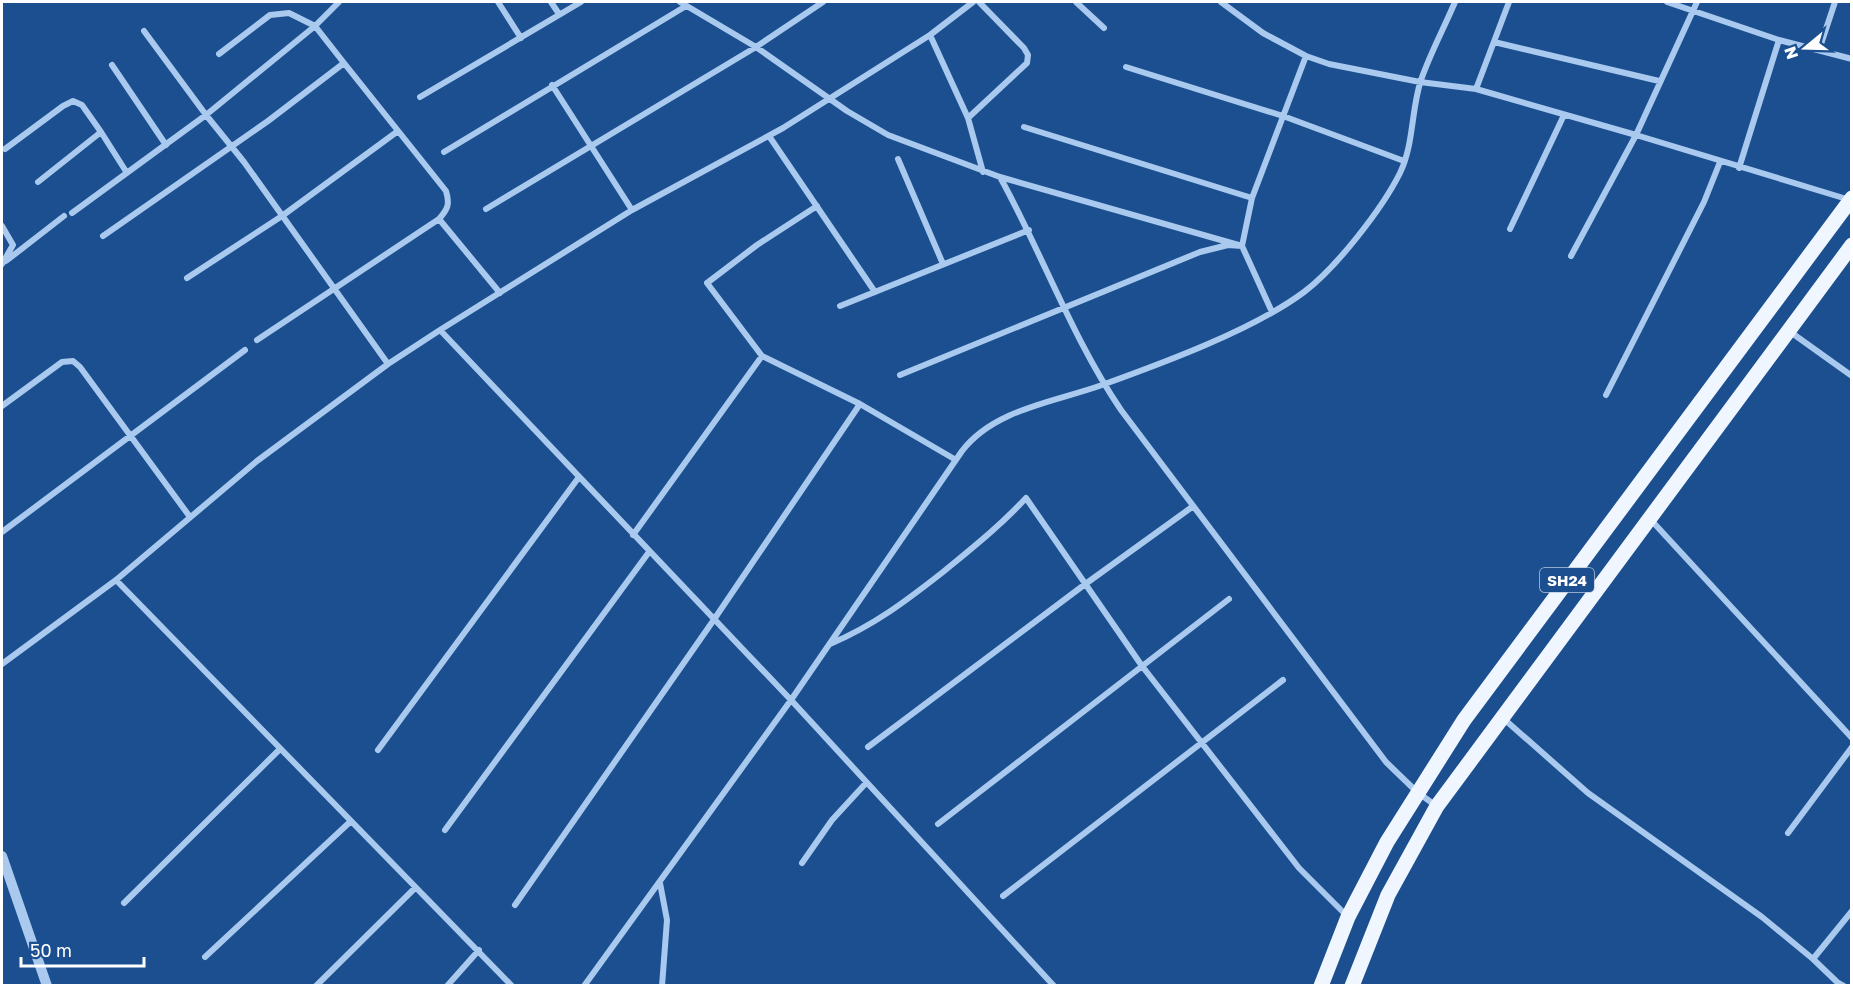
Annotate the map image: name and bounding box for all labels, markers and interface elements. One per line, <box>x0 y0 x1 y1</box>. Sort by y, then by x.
north arrow <box>1775 18 1835 78</box>
text: N <box>1779 44 1802 62</box>
road number: SH24 <box>1540 568 1594 592</box>
scale bar <box>21 930 144 968</box>
text: 50 m <box>30 939 72 961</box>

